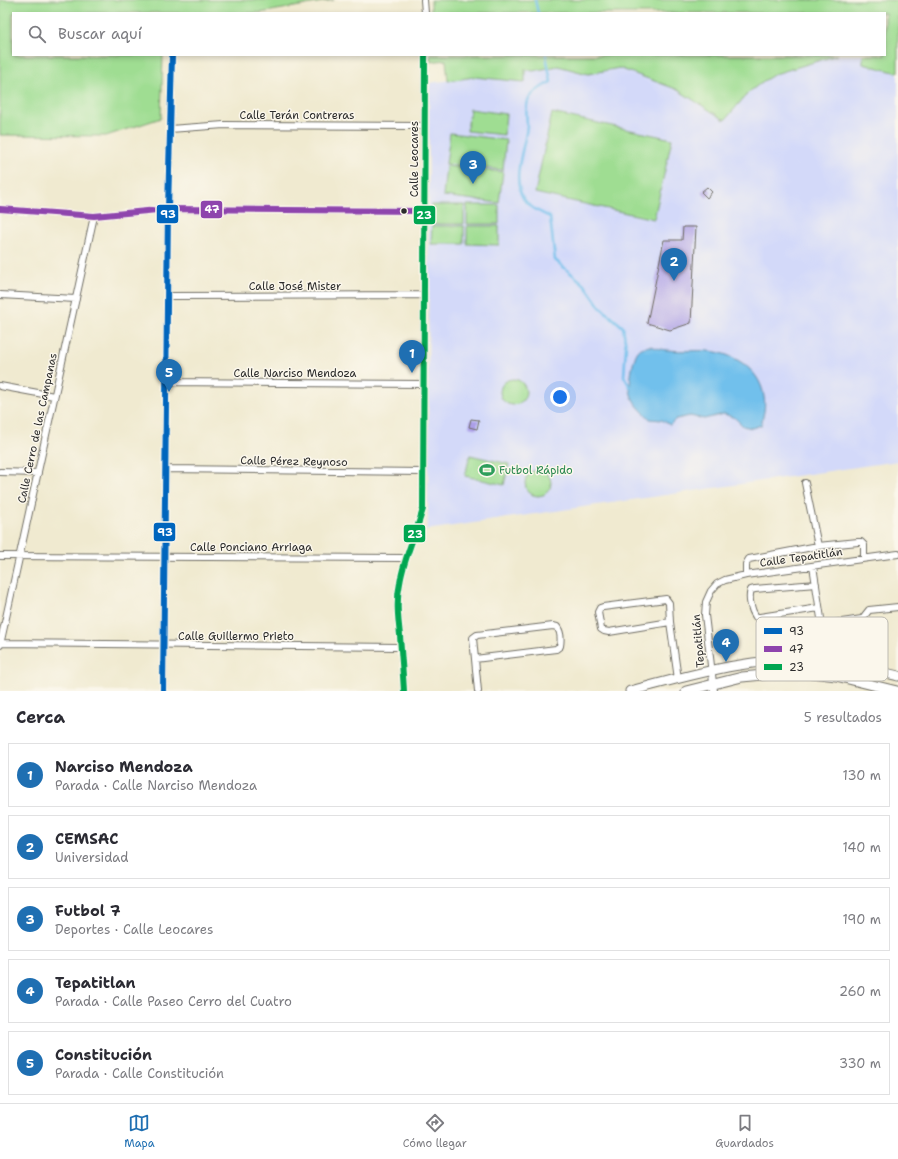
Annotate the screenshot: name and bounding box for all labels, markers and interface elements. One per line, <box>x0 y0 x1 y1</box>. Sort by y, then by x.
search box <box>12 12 886 56</box>
icon: search <box>26 23 48 45</box>
text: Buscar aquí <box>58 24 142 44</box>
street label: Calle Terán Contreras <box>240 108 354 123</box>
street label: Calle Leocares <box>407 121 422 197</box>
pin: 3 <box>460 151 486 184</box>
line badge: 47 <box>200 200 223 219</box>
text: 47 <box>205 202 220 217</box>
line badge: 93 <box>156 204 179 224</box>
line badge: 23 <box>413 205 436 225</box>
unlabelled marker <box>399 206 409 216</box>
text: 93 <box>160 207 176 222</box>
text: 23 <box>416 208 432 223</box>
pin: 2 <box>661 248 687 281</box>
street label: Calle José Mister <box>249 279 341 294</box>
pin: 1 <box>399 340 425 373</box>
street label: Calle Cerro de las Campanas <box>14 352 61 505</box>
pin: 5 <box>156 359 182 392</box>
street label: Calle Narciso Mendoza <box>234 366 357 381</box>
your location <box>550 387 570 407</box>
street label: Calle Pérez Reynoso <box>240 453 348 470</box>
sports icon: Futbol Rápido <box>478 461 496 479</box>
place label: Futbol Rápido <box>499 463 573 478</box>
line badge: 93 <box>153 522 176 542</box>
line badge: 23 <box>403 524 426 543</box>
text: 93 <box>157 525 173 540</box>
text: 23 <box>407 527 423 542</box>
street label: Calle Ponciano Arriaga <box>190 540 312 555</box>
street label: Calle Tepatitlán <box>759 544 844 571</box>
street label: Tepatitlán <box>689 613 708 668</box>
legend <box>756 617 888 681</box>
text: 93 <box>789 624 804 639</box>
street label: Calle Guillermo Prieto <box>178 629 294 644</box>
pin: 4 <box>713 629 739 662</box>
text: 47 <box>789 642 804 657</box>
text: 23 <box>789 660 804 675</box>
text: Cerca <box>16 706 65 728</box>
text: 5 resultados <box>804 709 882 726</box>
text: Narciso Mendoza <box>55 757 193 777</box>
text: 1 <box>27 767 33 784</box>
text: 130 m <box>843 767 881 784</box>
text: Parada · Calle Narciso Mendoza <box>55 777 257 794</box>
text: CEMSAC <box>55 829 119 849</box>
text: 2 <box>25 839 35 856</box>
text: 140 m <box>842 839 881 856</box>
text: Universidad <box>55 849 129 866</box>
text: Futbol 7 <box>55 901 121 921</box>
text: 3 <box>25 911 35 928</box>
text: 190 m <box>842 911 881 928</box>
text: Deportes · Calle Leocares <box>55 921 213 938</box>
text: Tepatitlan <box>55 973 135 993</box>
text: 4 <box>25 983 35 1000</box>
text: 260 m <box>839 983 881 1000</box>
text: Parada · Calle Paseo Cerro del Cuatro <box>55 993 292 1010</box>
text: Constitución <box>55 1045 152 1065</box>
text: 5 <box>26 1055 34 1072</box>
text: 330 m <box>839 1055 881 1072</box>
text: Parada · Calle Constitución <box>55 1065 224 1082</box>
tab: Mapa <box>124 1112 155 1151</box>
tab: Cómo llegar <box>403 1112 467 1151</box>
tab: Guardados <box>715 1112 774 1151</box>

